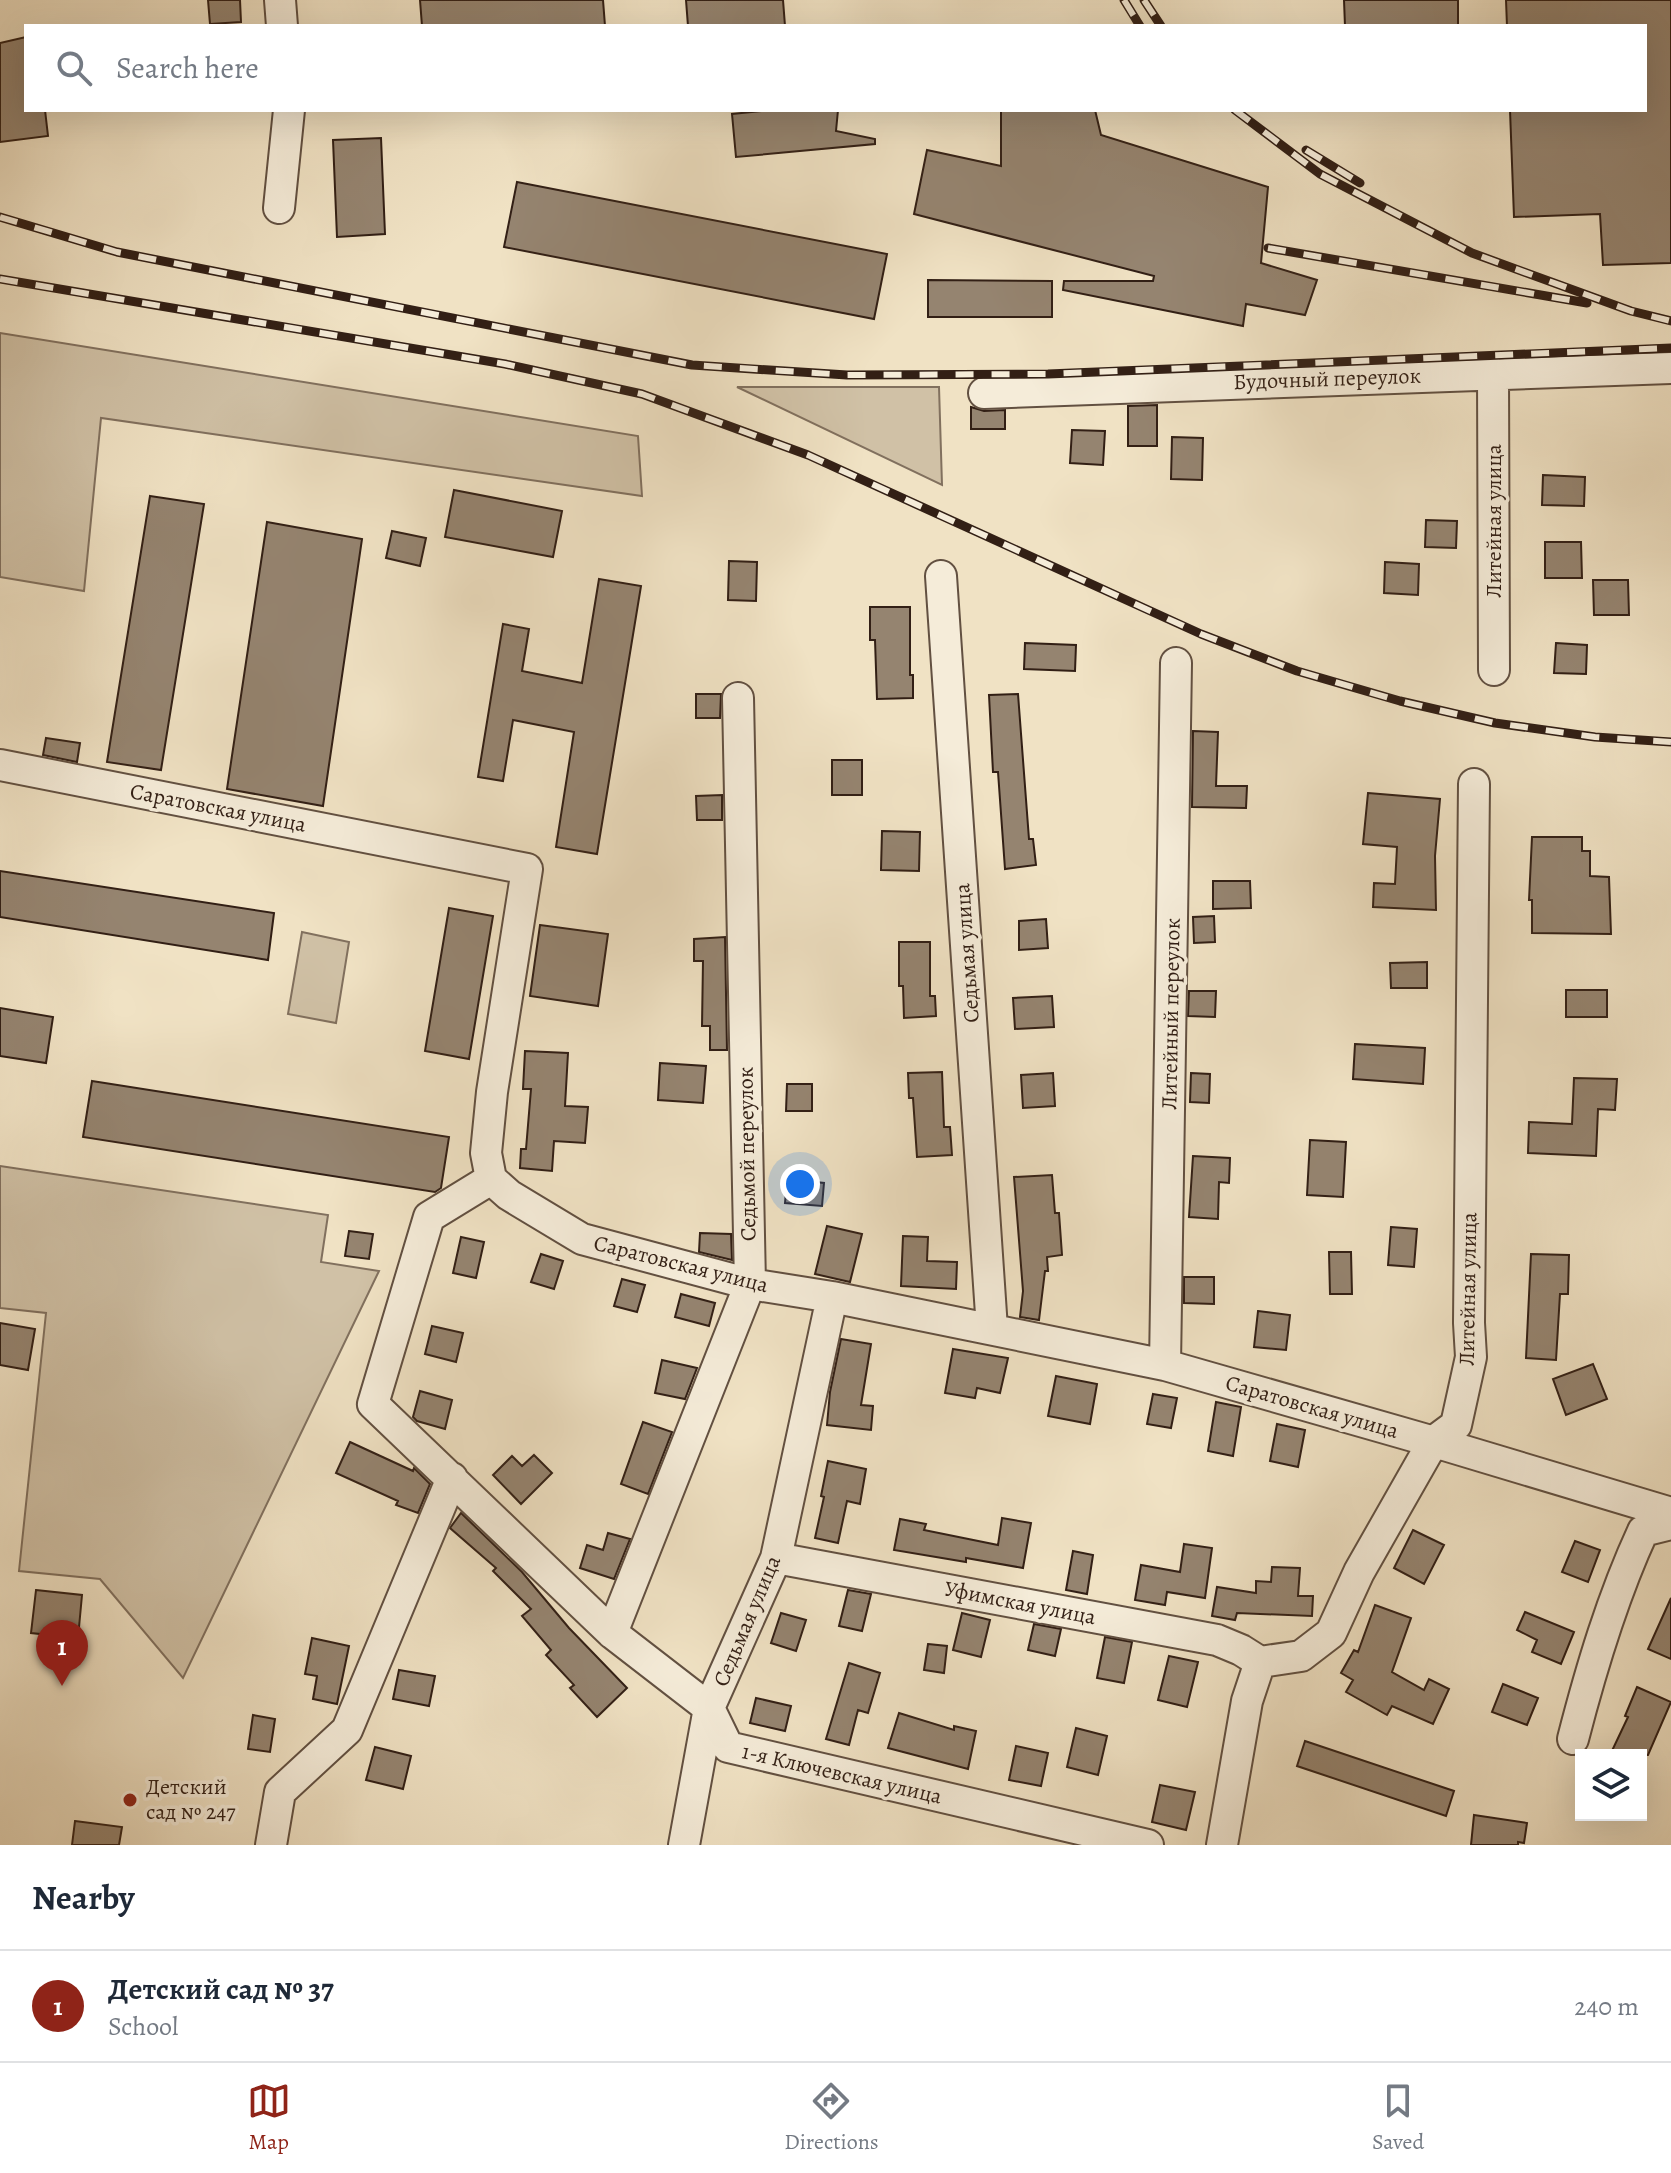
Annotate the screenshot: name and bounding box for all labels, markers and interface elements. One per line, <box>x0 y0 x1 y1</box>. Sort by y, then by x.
search box <box>24 24 1647 112</box>
icon: search <box>52 46 96 90</box>
text: Search here <box>116 48 259 88</box>
street label: Будочный переулок <box>1233 361 1421 397</box>
street label: Литейная улица <box>1479 443 1509 598</box>
street label: Саратовская улица <box>127 776 309 840</box>
street label: Седьмая улица <box>947 881 987 1024</box>
street label: Литейный переулок <box>1154 918 1188 1110</box>
street label: Седьмой переулок <box>730 1067 764 1241</box>
your location <box>780 1164 820 1204</box>
street label: Литейная улица <box>1452 1211 1484 1366</box>
street label: Саратовская улица <box>591 1228 772 1300</box>
street label: Саратовская улица <box>1222 1368 1403 1446</box>
street label: Седьмая улица <box>706 1550 788 1691</box>
street label: Уфимская улица <box>942 1574 1099 1633</box>
pin: 1 <box>36 1620 88 1686</box>
street label: 1-я Ключевская улица <box>739 1736 946 1812</box>
map controls <box>1575 1749 1647 1821</box>
button: layers <box>1575 1749 1647 1821</box>
place label: Детский сад № 247 <box>146 1772 236 1827</box>
marker: Детский сад № 247 <box>121 1791 139 1809</box>
text: Nearby <box>32 1874 135 1921</box>
text: Детский сад № 37 <box>108 1969 334 2009</box>
text: 1 <box>53 1989 63 2024</box>
text: 240 m <box>1574 1989 1639 2024</box>
text: School <box>108 2009 178 2044</box>
tab: Map <box>247 2079 291 2157</box>
tab: Directions <box>784 2079 879 2157</box>
tab: Saved <box>1372 2079 1424 2157</box>

